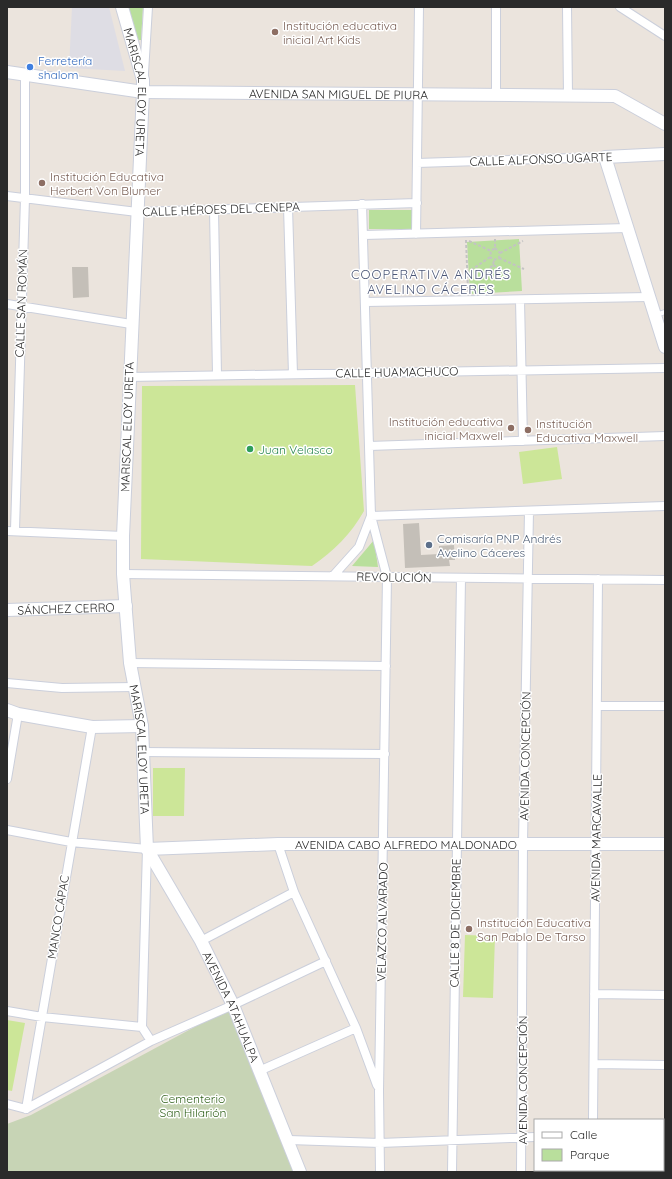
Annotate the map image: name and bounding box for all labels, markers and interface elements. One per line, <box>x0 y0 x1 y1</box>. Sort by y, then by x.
place label: Institución educativa inicial Art Kids <box>283 18 397 47</box>
street label: MARISCAL ELOY URETA <box>121 26 151 157</box>
marker: Institución educativa inicial Art Kids <box>270 27 280 37</box>
place label: Ferretería shalom <box>38 53 92 82</box>
marker: Ferretería shalom <box>25 62 35 72</box>
street label: AVENIDA SAN MIGUEL DE PIURA <box>249 85 428 102</box>
street label: CALLE ALFONSO UGARTE <box>469 149 613 169</box>
place label: Institución Educativa Herbert Von Blumer <box>50 169 164 198</box>
marker: Institución Educativa Herbert Von Blumer <box>37 178 47 188</box>
street label: CALLE HÉROES DEL CENEPA <box>142 199 300 219</box>
street label: CALLE SAN ROMÁN <box>12 249 30 357</box>
district label: COOPERATIVA ANDRÉS AVELINO CÁCERES <box>351 266 511 297</box>
street label: MARISCAL ELOY URETA <box>117 361 137 492</box>
street label: CALLE HUAMACHUCO <box>335 363 459 381</box>
place label: Institución educativa inicial Maxwell <box>389 414 503 443</box>
place label: Institución Educativa Maxwell <box>536 416 638 445</box>
marker: Institución educativa inicial Maxwell <box>506 423 516 433</box>
marker: Institución Educativa Maxwell <box>523 425 533 435</box>
place label: Juan Velasco <box>258 442 333 457</box>
marker: Juan Velasco <box>245 444 255 454</box>
place label: Comisaría PNP Andrés Avelino Cáceres <box>437 531 562 560</box>
marker: Comisaría PNP Andrés Avelino Cáceres <box>424 540 434 550</box>
street label: REVOLUCIÓN <box>356 569 432 585</box>
street label: SÁNCHEZ CERRO <box>17 599 115 617</box>
street label: MARISCAL ELOY URETA <box>127 683 153 815</box>
street label: AVENIDA CONCEPCIÓN <box>516 691 534 821</box>
street label: AVENIDA MARCAVALLE <box>587 774 605 902</box>
street label: AVENIDA CABO ALFREDO MALDONADO <box>295 837 517 852</box>
street label: CALLE 8 DE DICIEMBRE <box>446 858 464 988</box>
street label: VELAZCO ALVARADO <box>373 862 391 982</box>
street label: MANCO CÁPAC <box>44 874 72 960</box>
place label: Institución Educativa San Pablo De Tarso <box>477 915 591 944</box>
marker: Institución Educativa San Pablo De Tarso <box>464 924 474 934</box>
street label: AVENIDA ATAHUALPA <box>200 949 263 1065</box>
street label: AVENIDA CONCEPCIÓN <box>515 1015 530 1145</box>
park label: Cementerio San Hilarión <box>160 1091 226 1120</box>
legend <box>534 1119 664 1171</box>
text: Calle <box>570 1127 598 1142</box>
text: Parque <box>570 1147 610 1162</box>

